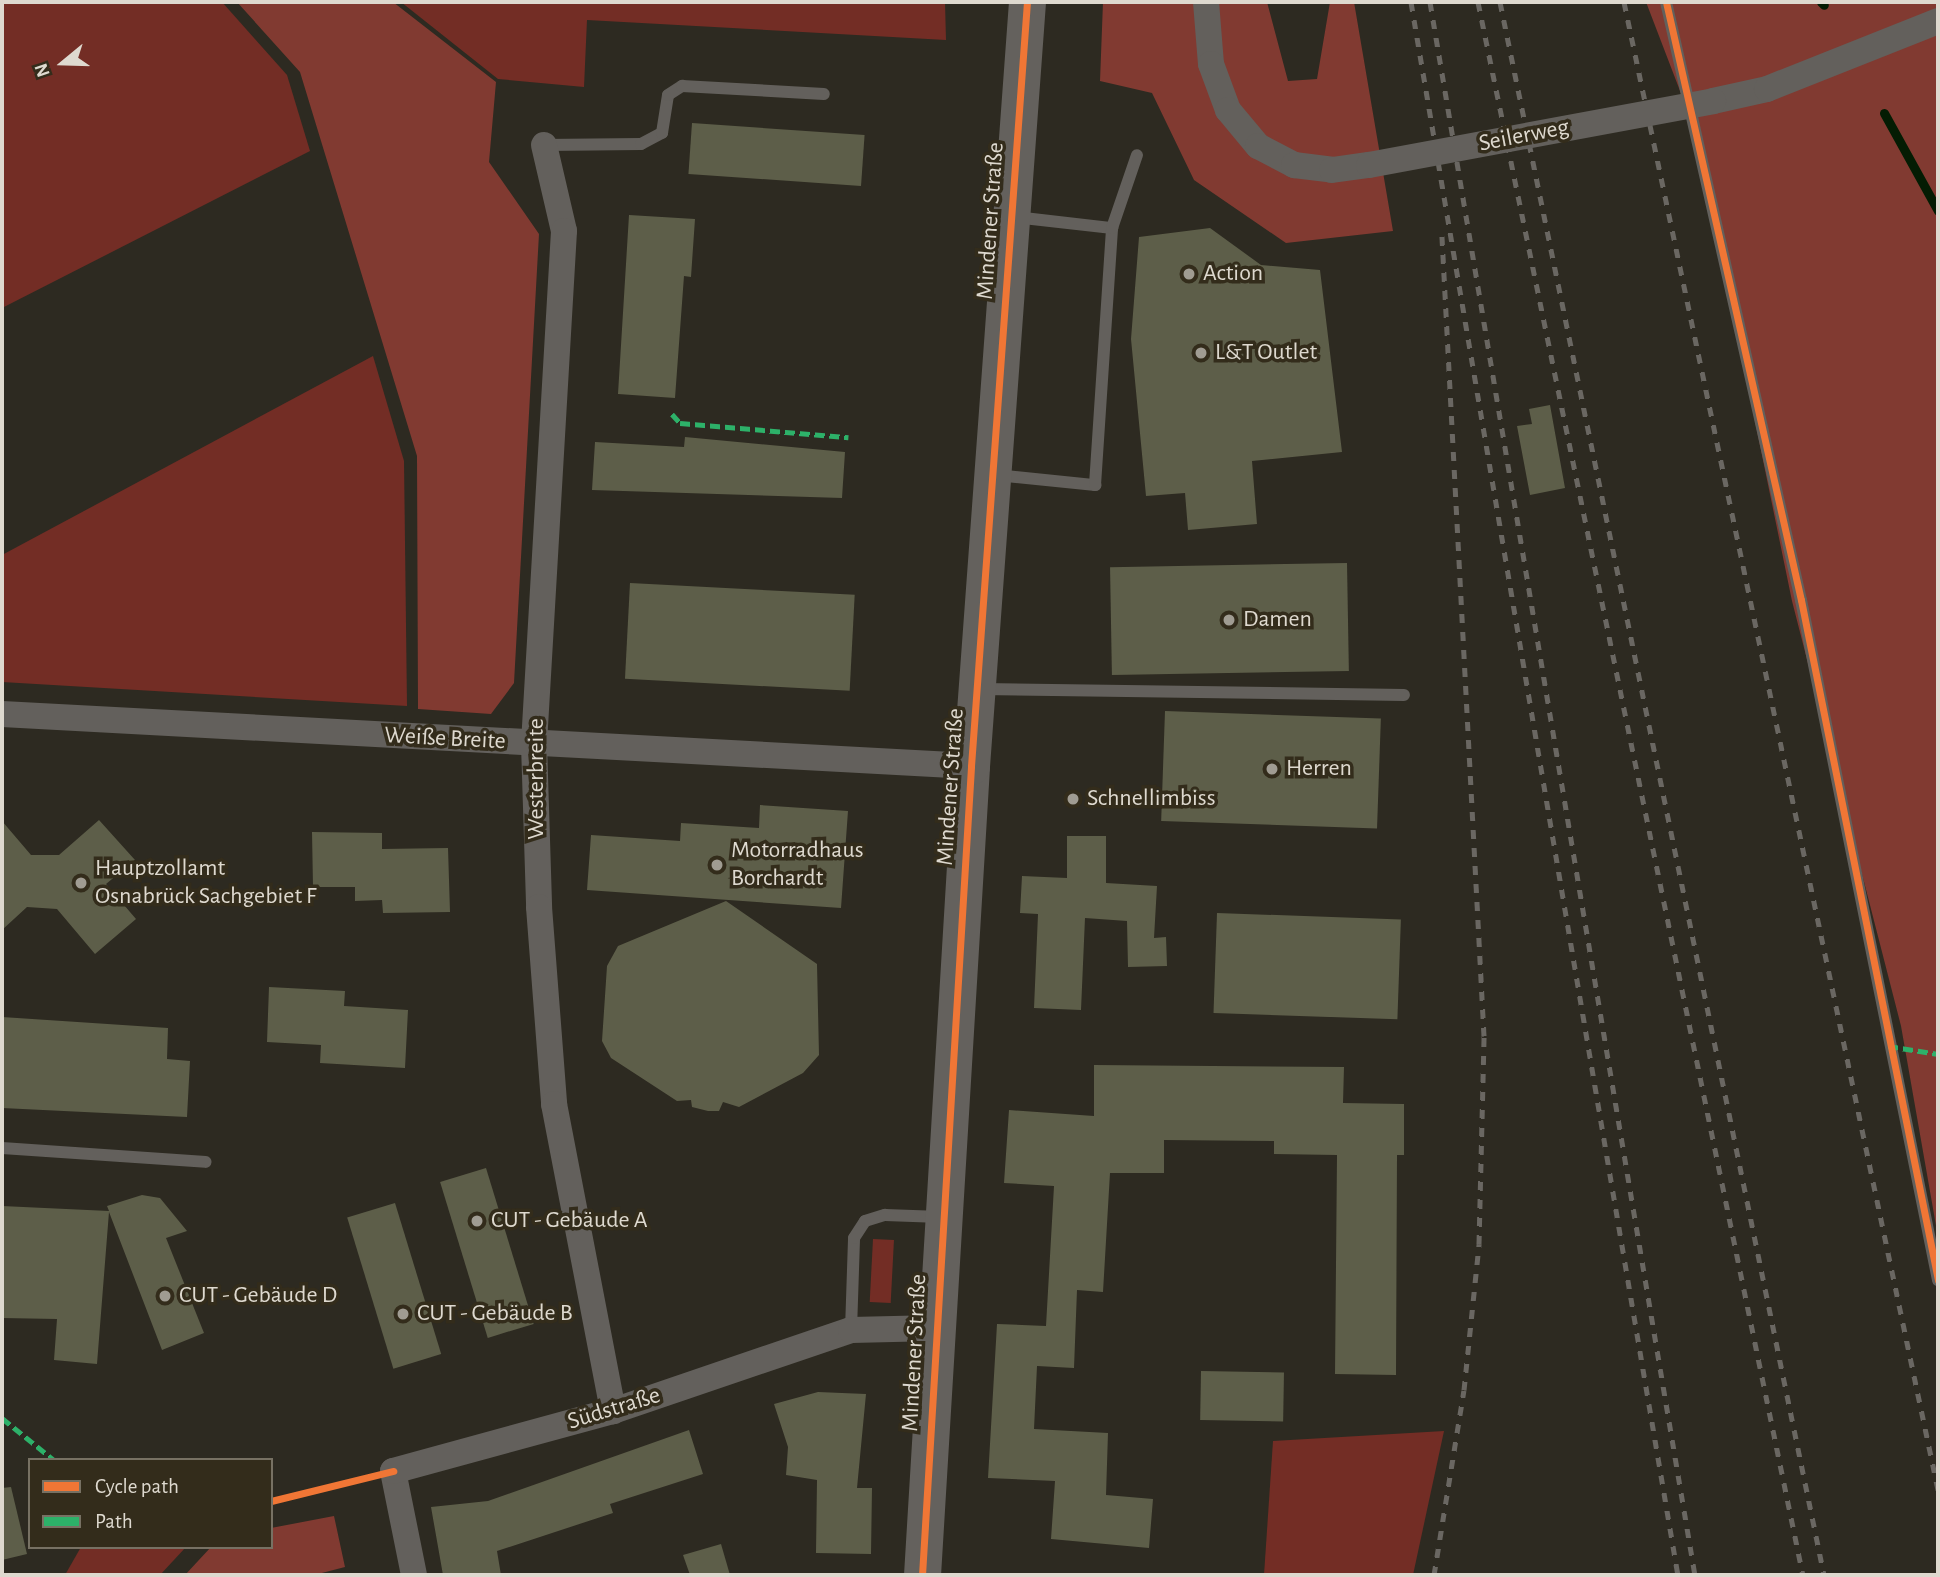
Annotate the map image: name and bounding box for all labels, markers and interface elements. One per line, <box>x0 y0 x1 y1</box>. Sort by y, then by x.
north arrow <box>28 28 98 98</box>
text: N <box>32 61 54 79</box>
street label: Seilerweg <box>1477 113 1571 159</box>
street label: Mindener Straße <box>971 141 1011 301</box>
place label: Action <box>1203 260 1263 288</box>
marker: Action <box>1181 266 1197 282</box>
place label: L&T Outlet <box>1215 339 1317 367</box>
marker: L&T Outlet <box>1193 345 1209 361</box>
place label: Damen <box>1243 606 1312 634</box>
marker: Damen <box>1221 612 1237 628</box>
street label: Mindener Straße <box>931 707 971 867</box>
street label: Westerbreite <box>523 718 551 840</box>
street label: Weiße Breite <box>384 721 506 757</box>
place label: Herren <box>1286 755 1352 783</box>
marker: Herren <box>1264 761 1280 777</box>
place label: Schnellimbiss <box>1087 785 1216 813</box>
marker: Schnellimbiss <box>1065 791 1081 807</box>
place label: Motorradhaus Borchardt <box>731 837 864 893</box>
place label: Hauptzollamt Osnabrück Sachgebiet F <box>95 855 316 911</box>
marker: Motorradhaus Borchardt <box>709 857 725 873</box>
marker: Hauptzollamt Osnabrück Sachgebiet F <box>73 875 89 891</box>
place label: CUT - Gebäude A <box>491 1207 648 1235</box>
marker: CUT - Gebäude A <box>469 1213 485 1229</box>
street label: Mindener Straße <box>896 1273 934 1433</box>
place label: CUT - Gebäude D <box>179 1282 337 1310</box>
marker: CUT - Gebäude D <box>157 1288 173 1304</box>
place label: CUT - Gebäude B <box>417 1300 573 1328</box>
marker: CUT - Gebäude B <box>395 1306 411 1322</box>
street label: Südstraße <box>564 1381 664 1437</box>
legend <box>28 1458 273 1549</box>
text: Cycle path <box>95 1476 179 1497</box>
text: Path <box>95 1511 133 1532</box>

